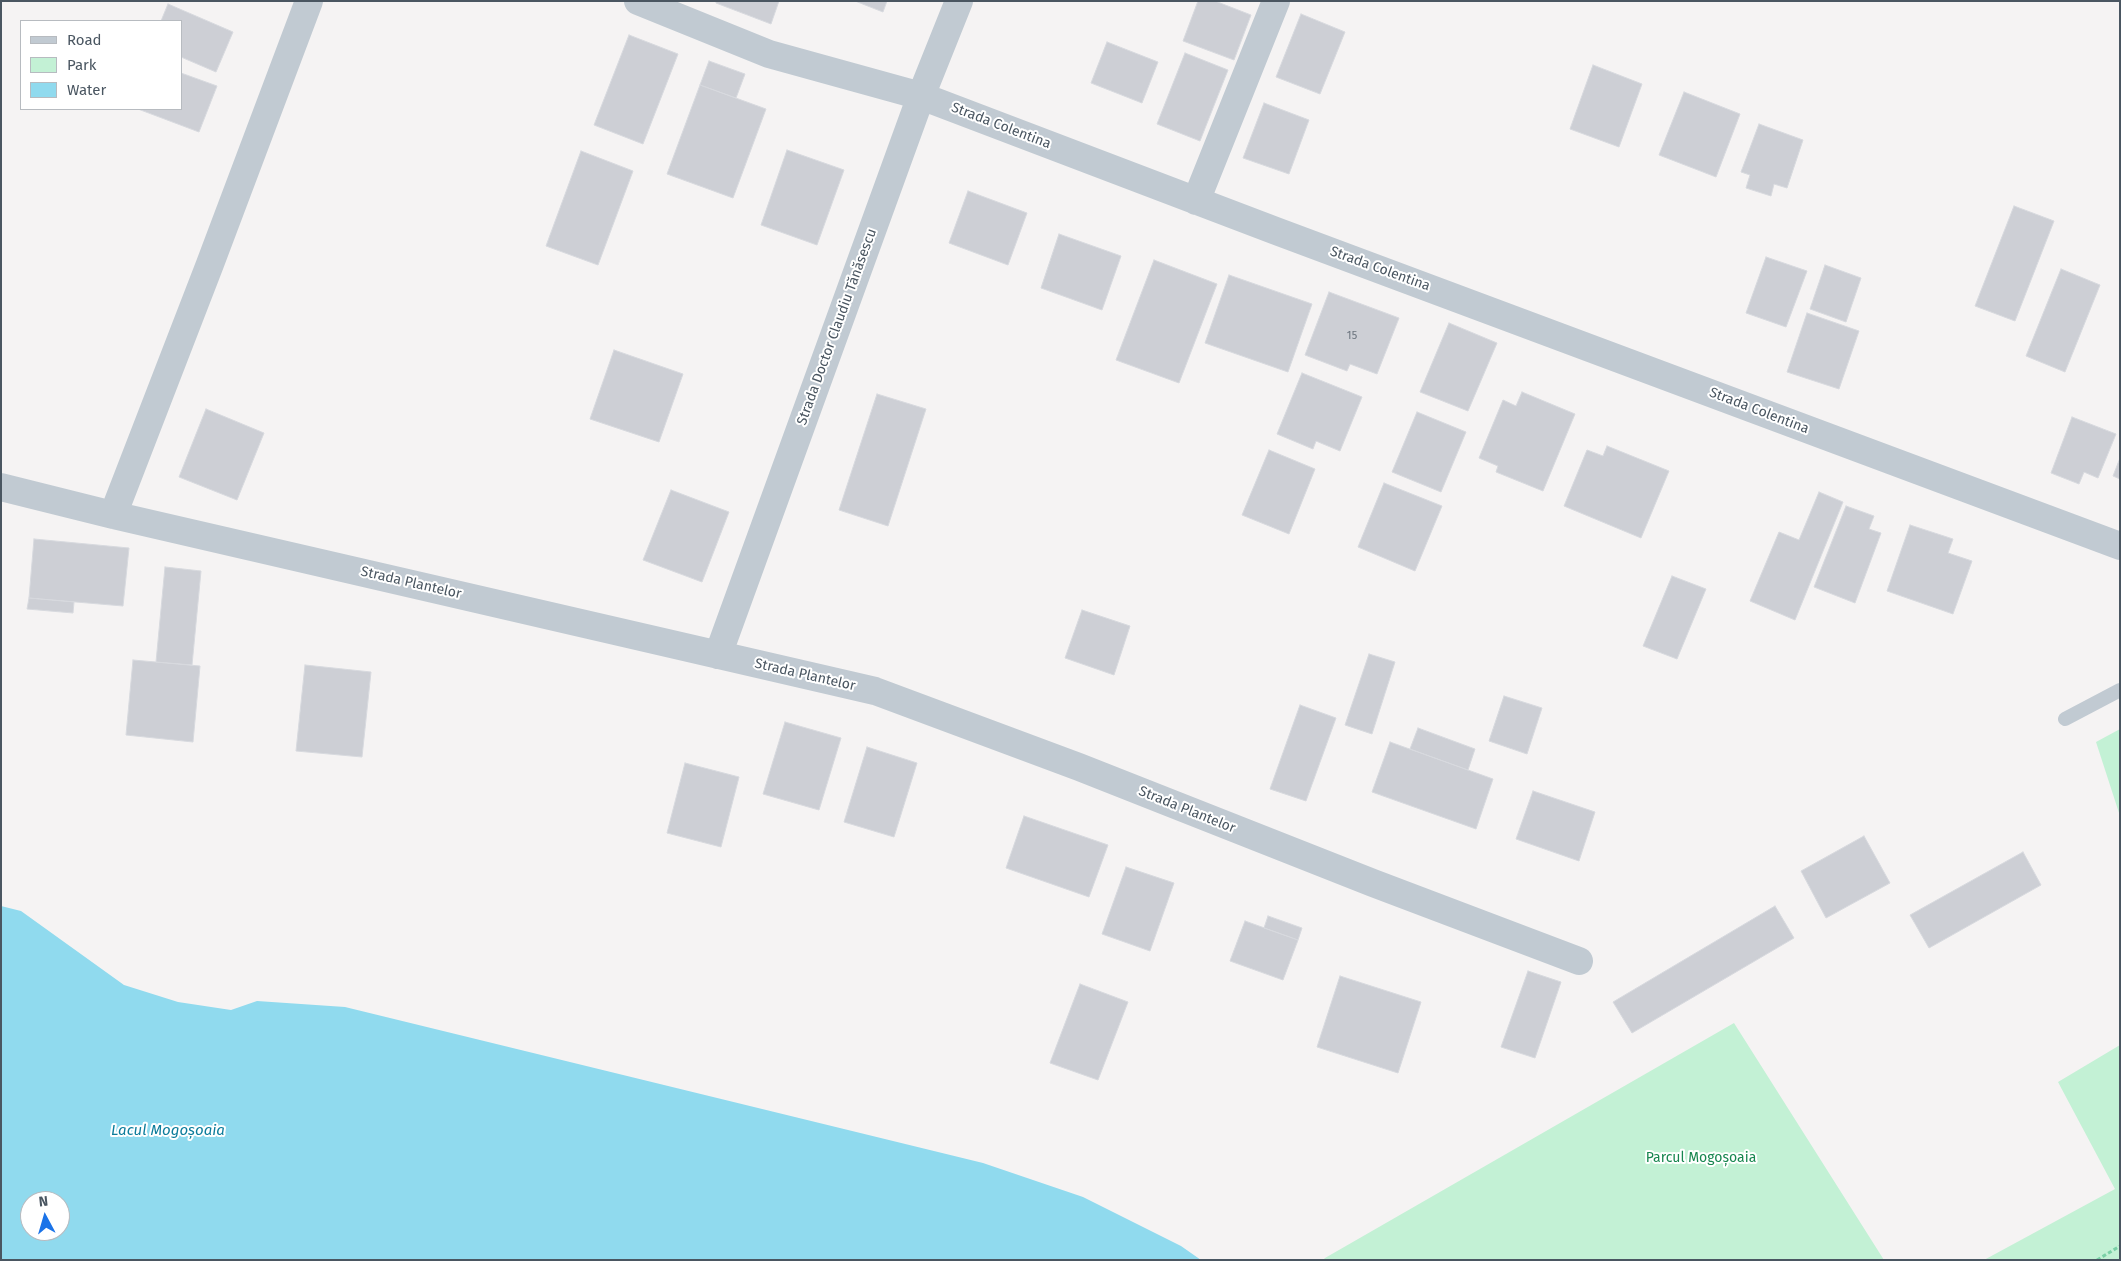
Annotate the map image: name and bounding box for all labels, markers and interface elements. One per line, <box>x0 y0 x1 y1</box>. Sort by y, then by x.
legend <box>20 20 182 110</box>
text: Road <box>67 31 102 49</box>
text: Park <box>67 56 97 74</box>
text: Water <box>67 81 106 99</box>
street label: Strada Colentina <box>949 99 1053 153</box>
street label: Strada Doctor Claudiu Tănăsescu <box>794 226 880 428</box>
street label: Strada Colentina <box>1328 243 1432 295</box>
house number: 15 <box>1347 329 1357 343</box>
street label: Strada Colentina <box>1707 384 1811 438</box>
street label: Strada Plantelor <box>359 563 463 603</box>
street label: Strada Plantelor <box>753 655 857 695</box>
street label: Strada Plantelor <box>1136 783 1238 837</box>
water label: Lacul Mogoșoaia <box>111 1122 225 1140</box>
park label: Parcul Mogoșoaia <box>1646 1150 1756 1166</box>
north arrow <box>20 1191 70 1241</box>
text: N <box>38 1193 49 1211</box>

